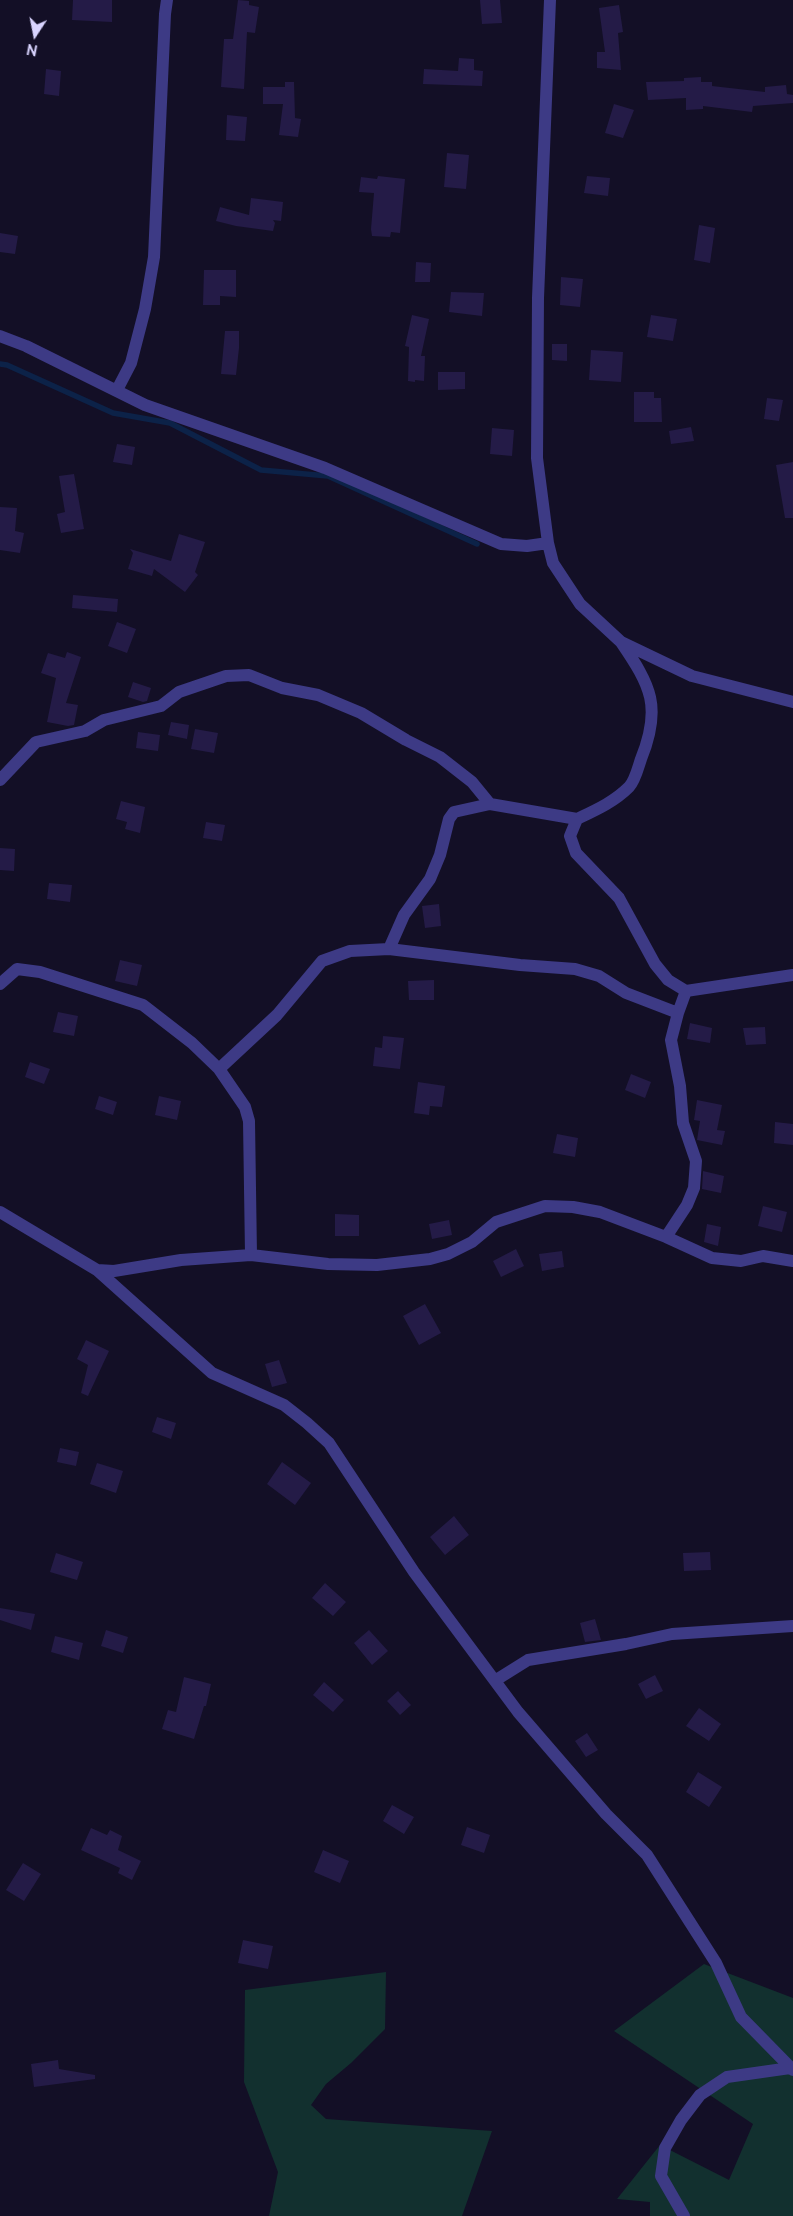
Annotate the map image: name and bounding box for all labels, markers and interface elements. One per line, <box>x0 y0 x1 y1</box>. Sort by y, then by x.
north arrow <box>10 10 60 60</box>
text: N <box>25 41 39 59</box>

